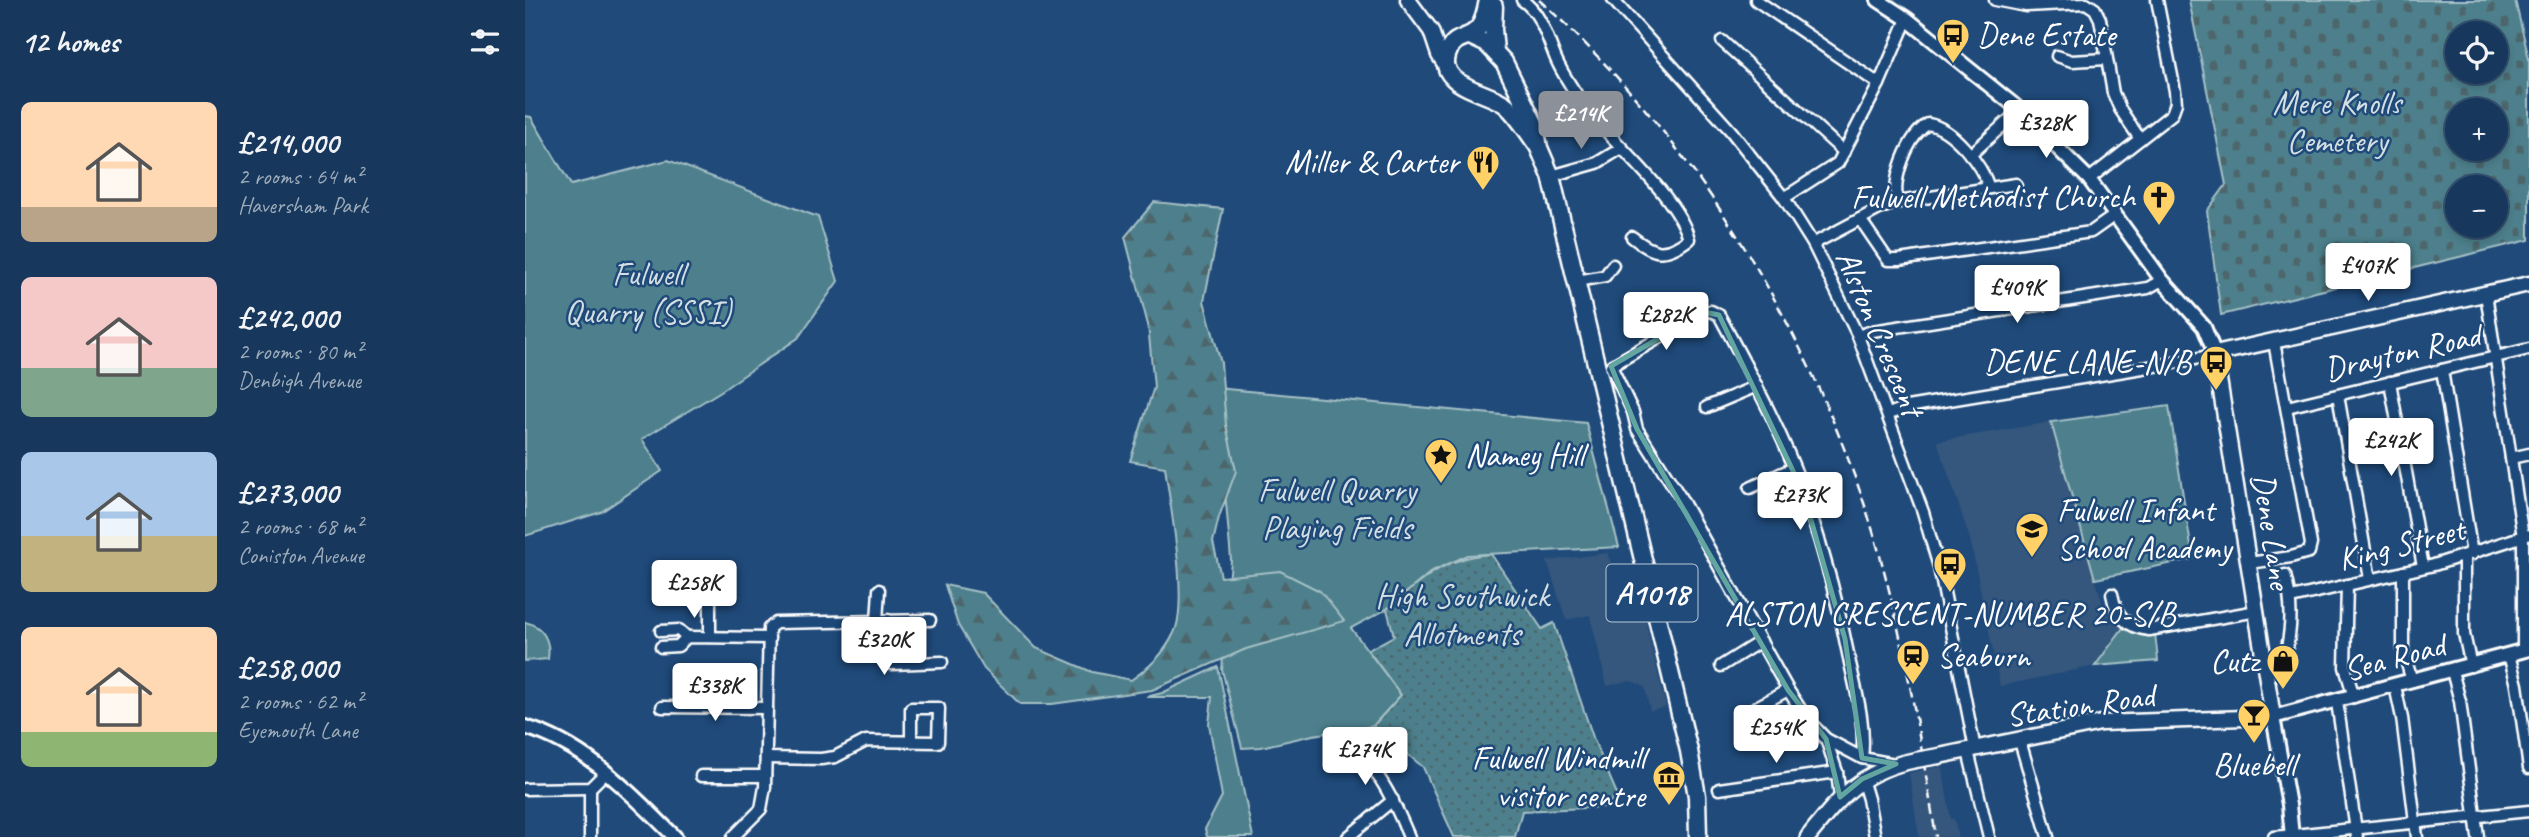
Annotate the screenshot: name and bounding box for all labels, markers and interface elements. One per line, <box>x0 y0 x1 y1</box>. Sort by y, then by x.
place label: Dene Estate <box>1977 14 2118 56</box>
bus stop icon: Dene Estate <box>1934 16 1972 65</box>
map controls <box>2445 21 2508 238</box>
button: locate <box>2445 21 2508 84</box>
text: 12 homes <box>21 23 119 61</box>
icon: filters <box>466 23 504 61</box>
park label: Mere Knolls Cemetery <box>2273 82 2404 162</box>
pin: £214K <box>1532 92 1630 151</box>
button: + <box>2445 98 2508 161</box>
text: £214K <box>1554 99 1608 128</box>
pin: £328K <box>1997 100 2095 160</box>
text: £328K <box>2019 108 2073 137</box>
text: £214,000 <box>238 124 338 162</box>
icon: home <box>77 130 161 214</box>
place label: Miller & Carter <box>1285 141 1462 183</box>
restaurant icon: Miller & Carter <box>1464 143 1502 192</box>
text: 2 rooms · 64 m² <box>238 162 362 191</box>
button: − <box>2445 175 2508 238</box>
place label: Fulwell Methodist Church <box>1851 176 2137 218</box>
church icon: Fulwell Methodist Church <box>2140 178 2178 227</box>
text: Haversham Park <box>238 191 368 220</box>
street label: Alston Crescent <box>1826 244 1935 426</box>
pin: £407K <box>2319 244 2417 303</box>
text: £407K <box>2342 251 2395 280</box>
park label: Fulwell Quarry (SSSI) <box>565 253 733 333</box>
pin: £409K <box>1968 266 2066 325</box>
text: £409K <box>1991 273 2043 302</box>
pin: £282K <box>1617 292 1715 352</box>
text: £242,000 <box>238 299 338 337</box>
text: £282K <box>1639 300 1693 329</box>
icon: home <box>77 305 161 389</box>
street label: Drayton Road <box>2320 313 2489 390</box>
text: 2 rooms · 80 m² <box>238 337 362 366</box>
place label: DENE LANE-N/B <box>1984 341 2193 383</box>
bus stop icon: DENE LANE-N/B <box>2197 343 2235 392</box>
text: Denbigh Avenue <box>238 366 361 395</box>
pin: £242K <box>2342 419 2440 478</box>
text: £242K <box>2364 426 2418 455</box>
place label: Namey Hill <box>1465 434 1589 476</box>
place icon: Namey Hill <box>1422 436 1460 485</box>
park label: Fulwell Quarry Playing Fields <box>1258 469 1419 549</box>
street label: Dene Lane <box>2242 470 2302 594</box>
pin: £273K <box>1751 472 1849 532</box>
text: £273,000 <box>238 474 338 512</box>
icon: home <box>77 480 161 564</box>
text: £273K <box>1774 480 1827 509</box>
place label: Fulwell Infant School Academy <box>2057 489 2234 569</box>
street label: King Street <box>2333 507 2472 580</box>
school or university icon: Fulwell Infant School Academy <box>2013 510 2051 559</box>
text: 2 rooms · 68 m² <box>238 512 362 541</box>
text: Coniston Avenue <box>238 541 364 570</box>
bus stop icon: ALSTON CRESCENT-NUMBER 20-S/B <box>1931 545 1969 594</box>
pin: £258K <box>645 560 743 620</box>
road number: A1018 <box>1607 564 1697 622</box>
text: £258K <box>668 568 720 597</box>
park label: High Southwick Allotments <box>1375 575 1552 655</box>
place label: ALSTON CRESCENT-NUMBER 20-S/B <box>1725 593 2177 635</box>
pin: £320K <box>835 618 933 677</box>
street label: Sea Road <box>2339 622 2454 691</box>
text: £320K <box>857 625 911 654</box>
place label: Seaburn <box>1937 635 2032 677</box>
station icon: Seaburn <box>1894 637 1932 686</box>
place label: Cutz <box>2210 640 2262 682</box>
shop icon: Cutz <box>2264 642 2302 691</box>
text: £258,000 <box>238 649 338 687</box>
icon: home <box>77 655 161 739</box>
pin: £338K <box>666 664 764 723</box>
text: £338K <box>688 671 742 700</box>
street label: Station Road <box>2003 673 2162 736</box>
text: 2 rooms · 62 m² <box>238 687 362 716</box>
bar icon: Bluebell <box>2235 696 2273 745</box>
pin: £254K <box>1727 706 1825 765</box>
text: £254K <box>1750 713 1802 742</box>
text: Eyemouth Lane <box>238 716 358 745</box>
pin: £274K <box>1316 728 1414 787</box>
text: £274K <box>1339 735 1392 764</box>
place label: Fulwell Windmill visitor centre <box>1472 737 1650 817</box>
place label: Bluebell <box>2213 744 2301 786</box>
museum icon: Fulwell Windmill visitor centre <box>1650 758 1688 807</box>

